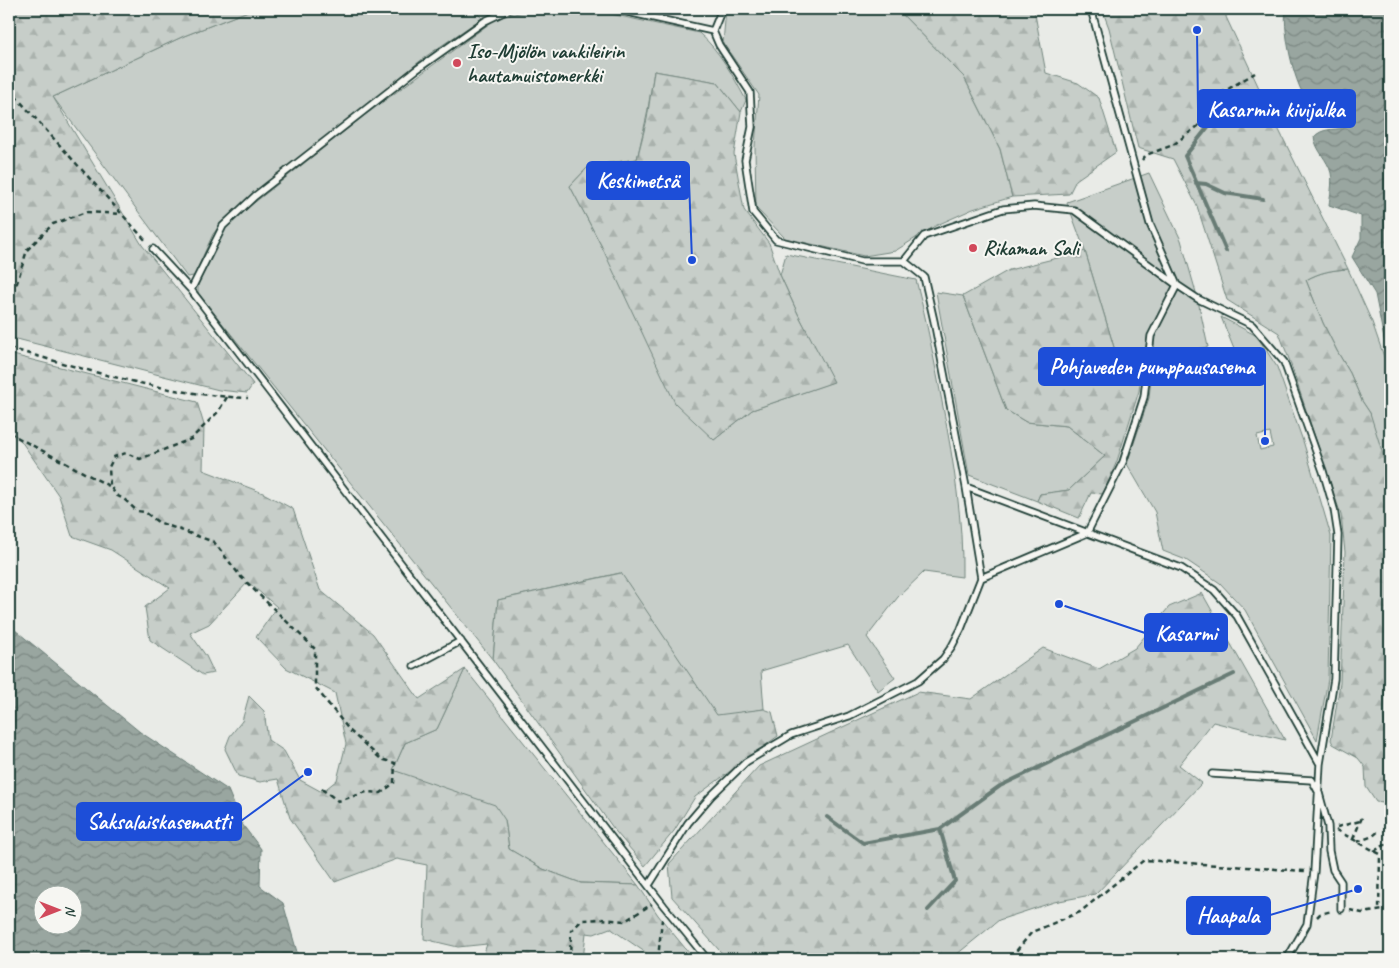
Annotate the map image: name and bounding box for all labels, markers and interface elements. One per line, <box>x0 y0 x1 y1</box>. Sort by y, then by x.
place label: Iso-Mjölön vankileirin hautamuistomerkki <box>467 38 626 88</box>
marker: Iso-Mjölön vankileirin hautamuistomerkki <box>451 57 463 69</box>
callout: Kasarmin kivijalka <box>1198 90 1355 127</box>
text: Kasarmin kivijalka <box>1208 96 1347 124</box>
callout: Keskimetsä <box>587 162 689 199</box>
text: Keskimetsä <box>597 167 682 195</box>
place label: Rikaman Sali <box>983 235 1082 261</box>
marker: Rikaman Sali <box>967 242 979 254</box>
callout: Pohjaveden pumppausasema <box>1039 348 1265 385</box>
text: Pohjaveden pumppausasema <box>1049 353 1257 381</box>
callout: Kasarmi <box>1145 614 1227 651</box>
text: Kasarmi <box>1155 620 1219 648</box>
callout: Saksalaiskasematti <box>77 803 241 840</box>
text: Saksalaiskasematti <box>87 808 234 836</box>
north arrow <box>32 886 82 936</box>
callout: Haapala <box>1187 897 1270 934</box>
text: Haapala <box>1197 902 1262 930</box>
text: N <box>62 906 79 917</box>

